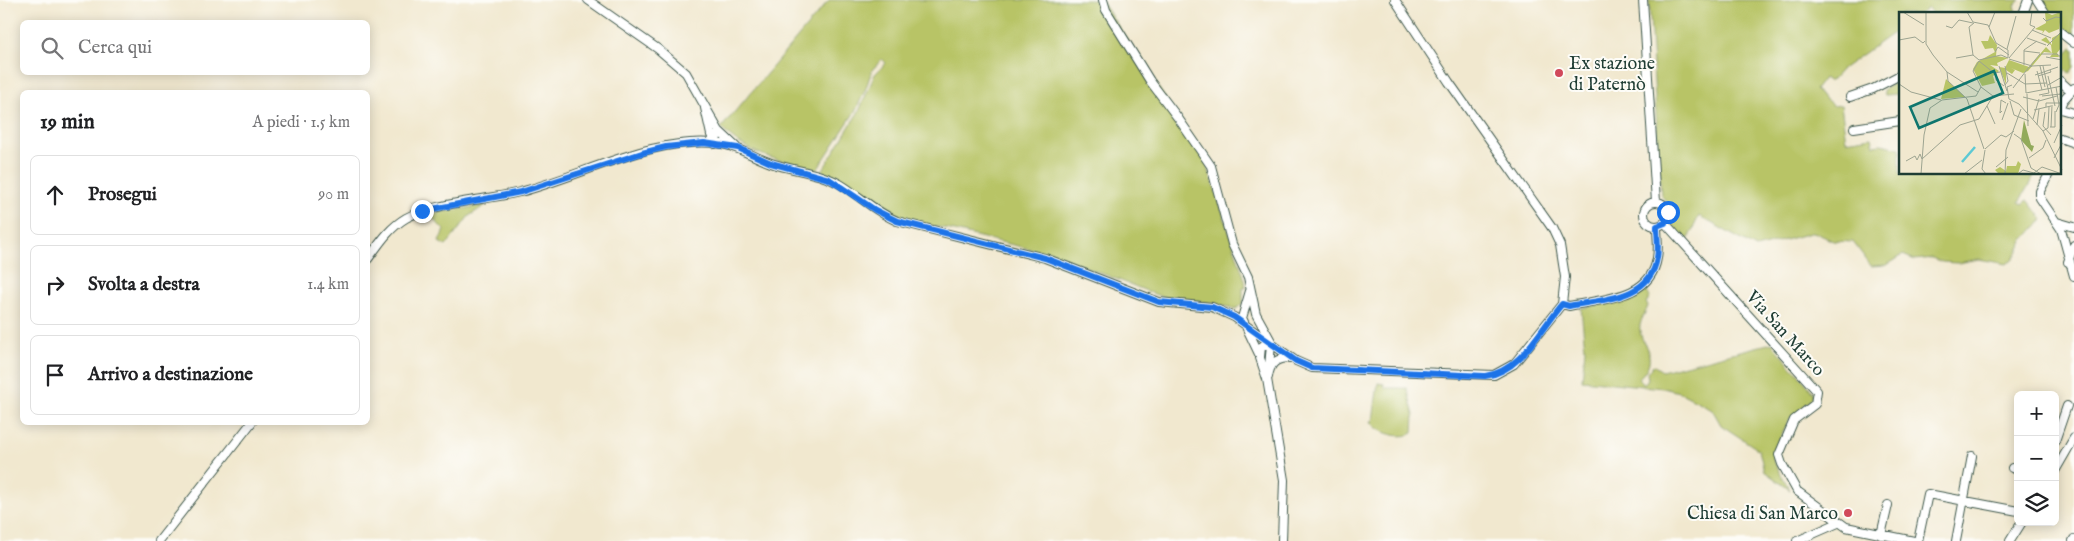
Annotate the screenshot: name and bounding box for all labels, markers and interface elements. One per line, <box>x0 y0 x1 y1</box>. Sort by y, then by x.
inset map <box>1899 12 2062 175</box>
search box <box>20 20 370 75</box>
icon: search <box>38 34 66 62</box>
text: Cerca qui <box>78 36 152 60</box>
place label: Ex stazione di Paternò <box>1569 53 1655 97</box>
marker: Ex stazione di Paternò <box>1553 67 1565 79</box>
text: 19 min <box>40 109 95 136</box>
text: A piedi · 1.5 km <box>253 113 350 133</box>
icon: ahead <box>41 181 69 209</box>
text: Prosegui <box>88 183 157 207</box>
text: 90 m <box>318 185 349 205</box>
route end <box>411 200 434 223</box>
route start <box>1657 201 1680 224</box>
icon: right <box>41 271 69 299</box>
text: Svolta a destra <box>88 273 200 297</box>
text: 1.4 km <box>307 275 349 295</box>
street label: Via San Marco <box>1740 286 1830 382</box>
icon: arrive <box>41 361 69 389</box>
text: Arrivo a destinazione <box>88 363 253 387</box>
map controls <box>2014 391 2059 526</box>
button: + <box>2014 391 2059 436</box>
button: − <box>2014 436 2059 481</box>
button: layers <box>2014 481 2059 526</box>
place label: Chiesa di San Marco <box>1687 503 1838 526</box>
marker: Chiesa di San Marco <box>1842 507 1854 519</box>

